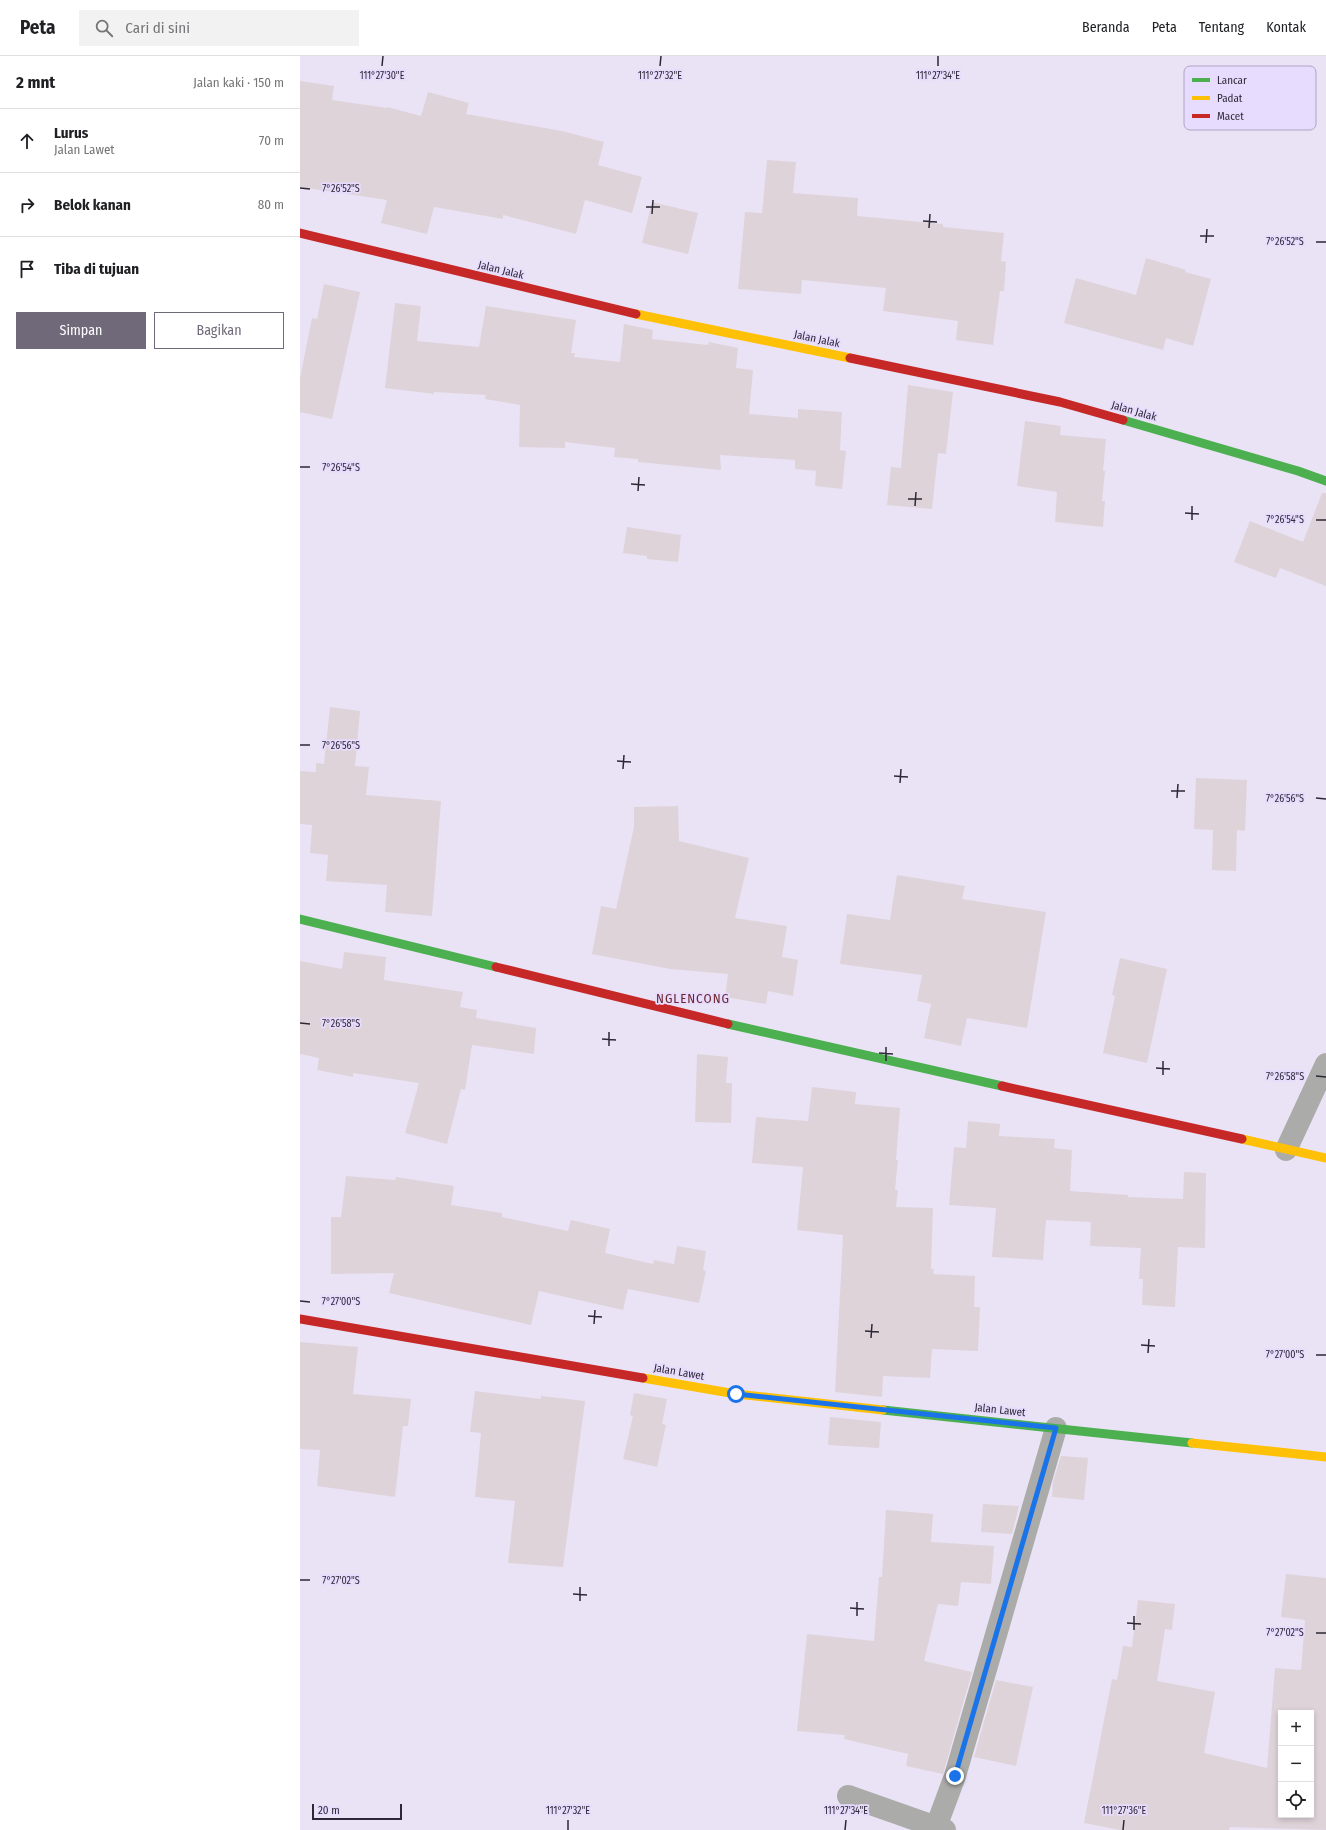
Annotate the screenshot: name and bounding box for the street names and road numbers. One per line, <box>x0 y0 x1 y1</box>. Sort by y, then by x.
street label: Jalan Jalak <box>477 258 526 282</box>
street label: Jalan Jalak <box>793 328 842 350</box>
street label: Jalan Jalak <box>1110 398 1159 424</box>
street label: Jalan Lawet <box>653 1361 706 1383</box>
street label: Jalan Lawet <box>974 1401 1027 1419</box>

